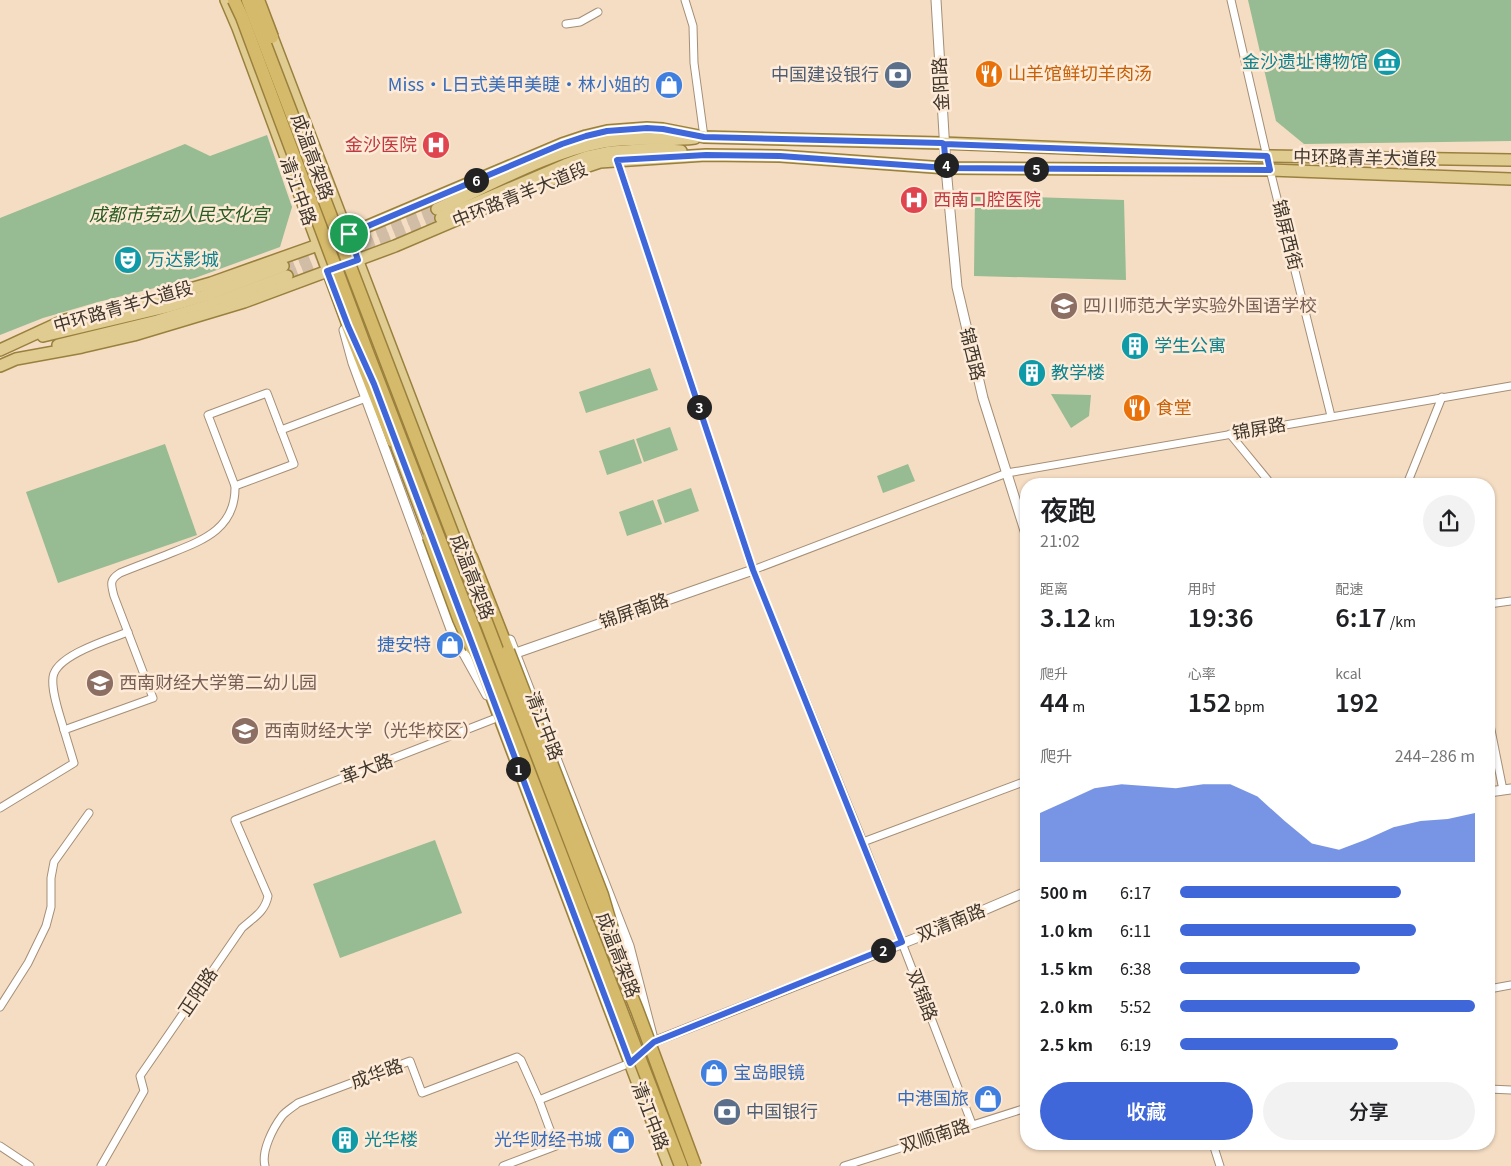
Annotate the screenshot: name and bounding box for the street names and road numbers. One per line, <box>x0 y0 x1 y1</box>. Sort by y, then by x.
street label: 金阳路 <box>925 56 953 112</box>
street label: 成温高架路 <box>286 110 341 203</box>
street label: 中环路青羊大道段 <box>1293 142 1437 170</box>
street label: 清江中路 <box>275 152 324 229</box>
street label: 中环路青羊大道段 <box>448 154 591 232</box>
street label: 锦屏西街 <box>1268 196 1310 273</box>
street label: 中环路青羊大道段 <box>50 273 195 337</box>
street label: 锦西路 <box>955 324 993 383</box>
street label: 锦屏路 <box>1230 410 1287 445</box>
street label: 成温高架路 <box>446 530 502 623</box>
street label: 锦屏南路 <box>595 585 672 633</box>
street label: 清江中路 <box>521 687 571 764</box>
street label: 革大路 <box>336 745 396 789</box>
street label: 双清南路 <box>912 896 988 947</box>
street label: 成温高架路 <box>592 908 648 1001</box>
street label: 正阳路 <box>170 961 222 1021</box>
street label: 双锦路 <box>902 964 946 1024</box>
street label: 成华路 <box>346 1051 406 1094</box>
street label: 清江中路 <box>627 1077 677 1154</box>
street label: 双顺南路 <box>896 1111 973 1158</box>

